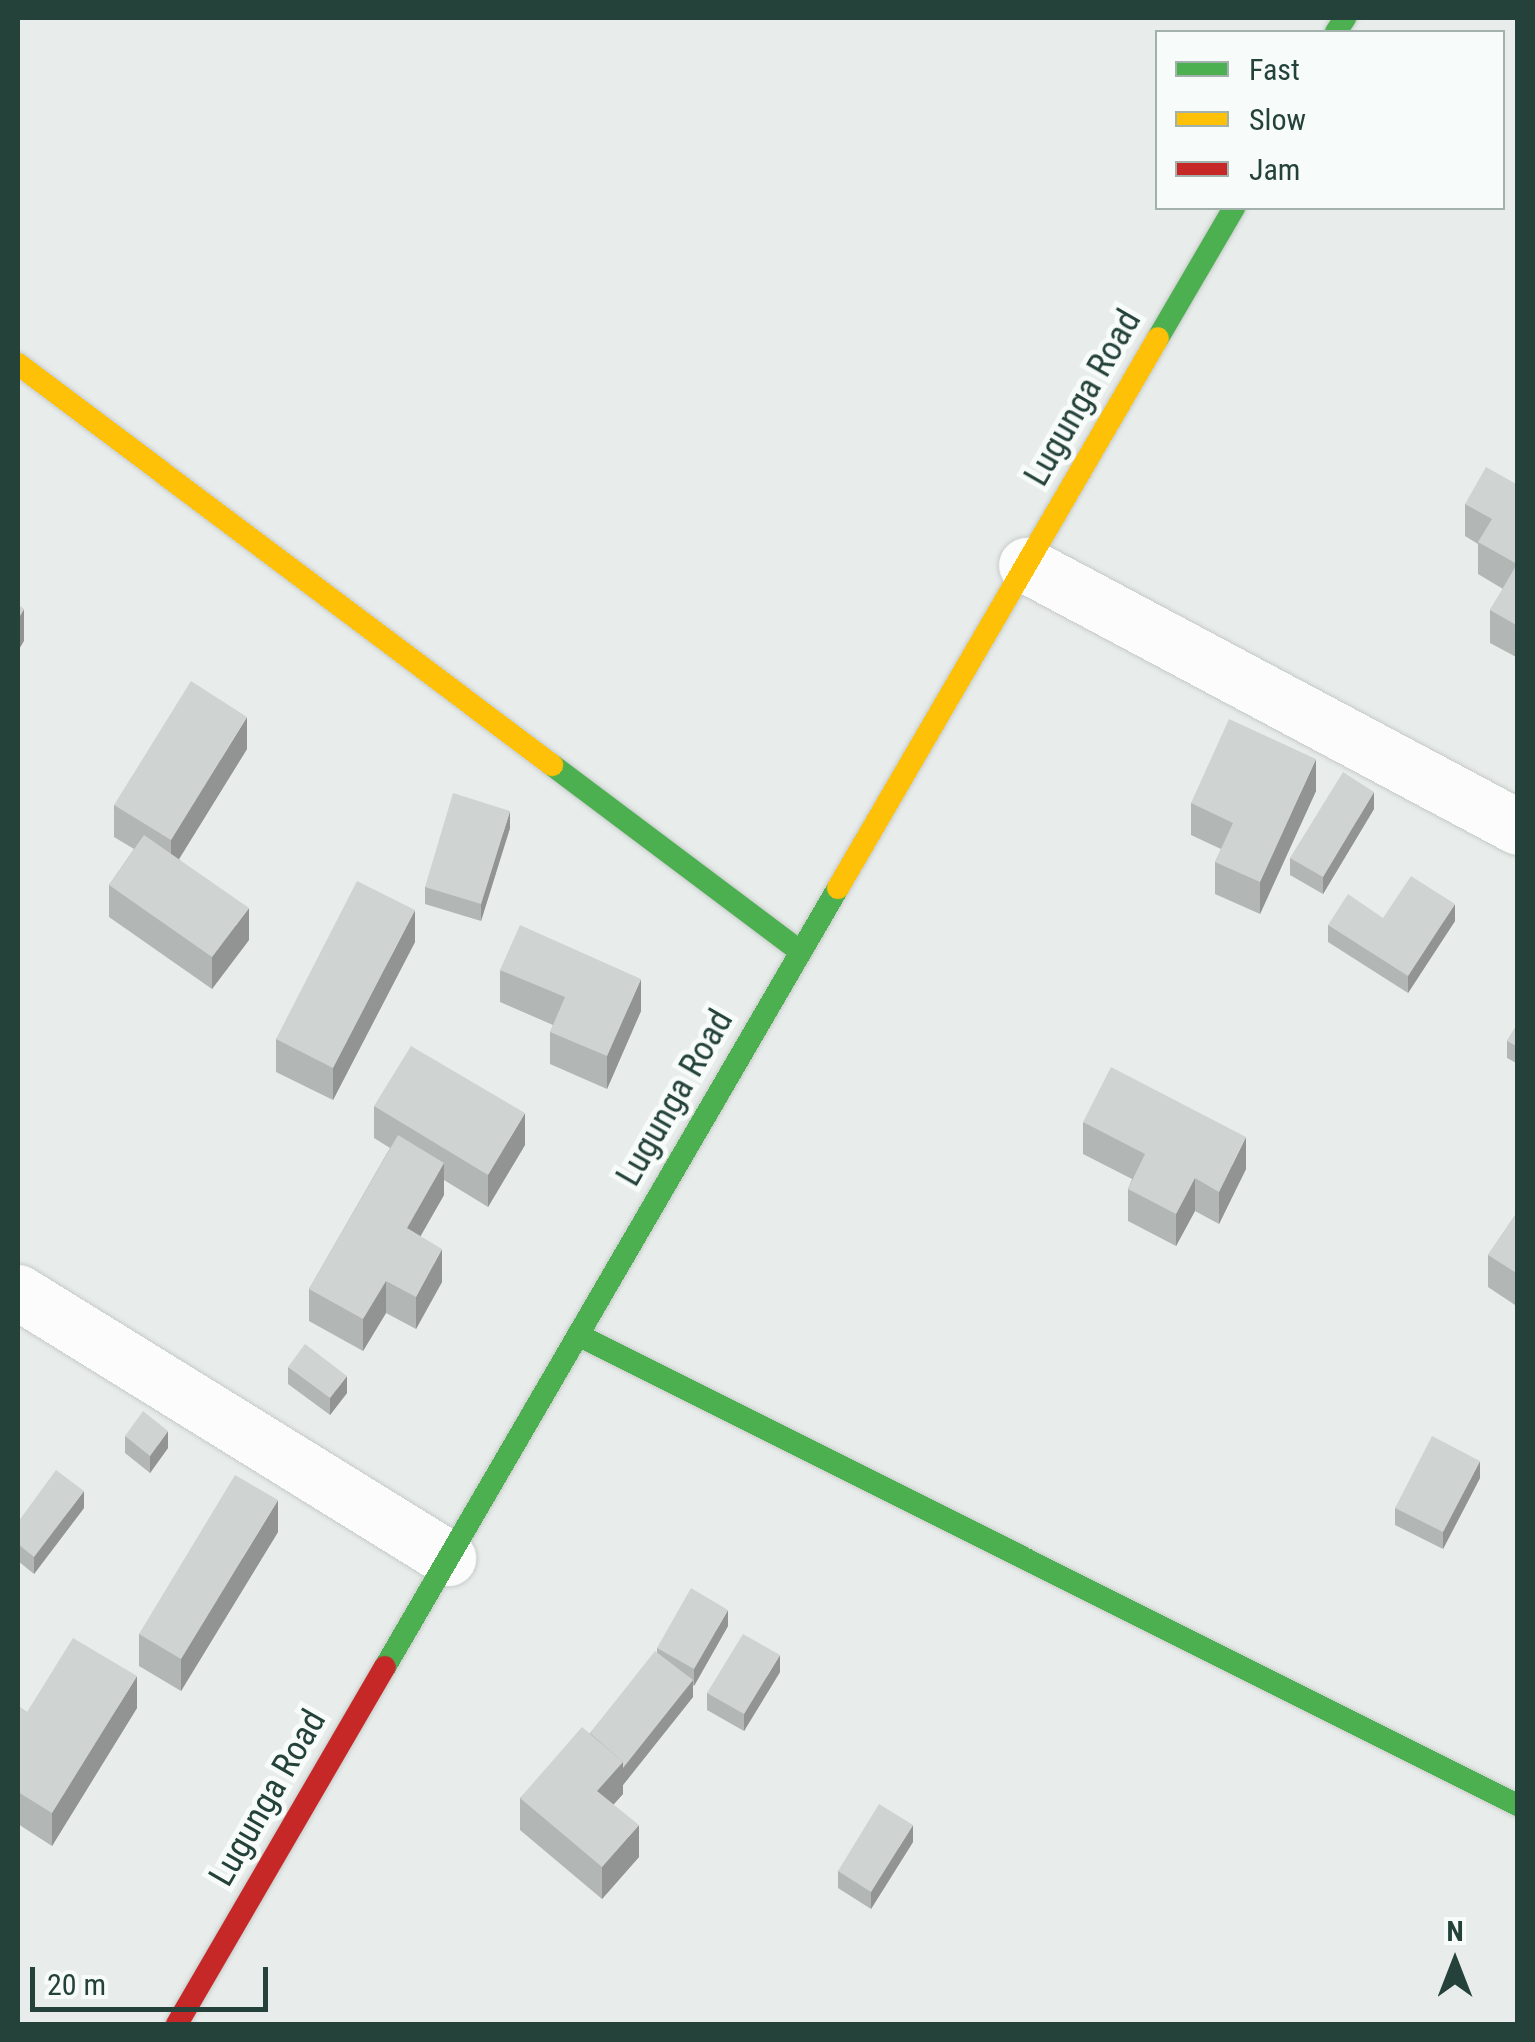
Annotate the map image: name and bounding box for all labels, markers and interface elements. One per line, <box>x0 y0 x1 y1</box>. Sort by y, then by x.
legend <box>1155 30 1505 210</box>
text: Fast <box>1249 52 1300 87</box>
text: Slow <box>1249 102 1306 137</box>
text: Jam <box>1249 152 1300 187</box>
street label: Lugunga Road <box>1016 303 1150 493</box>
street label: Lugunga Road <box>608 1003 742 1193</box>
street label: Lugunga Road <box>201 1703 335 1893</box>
north arrow <box>1405 1912 1505 2012</box>
text: N <box>1446 1915 1464 1948</box>
scale bar <box>35 1947 272 2009</box>
text: 20 m <box>47 1967 106 2002</box>

